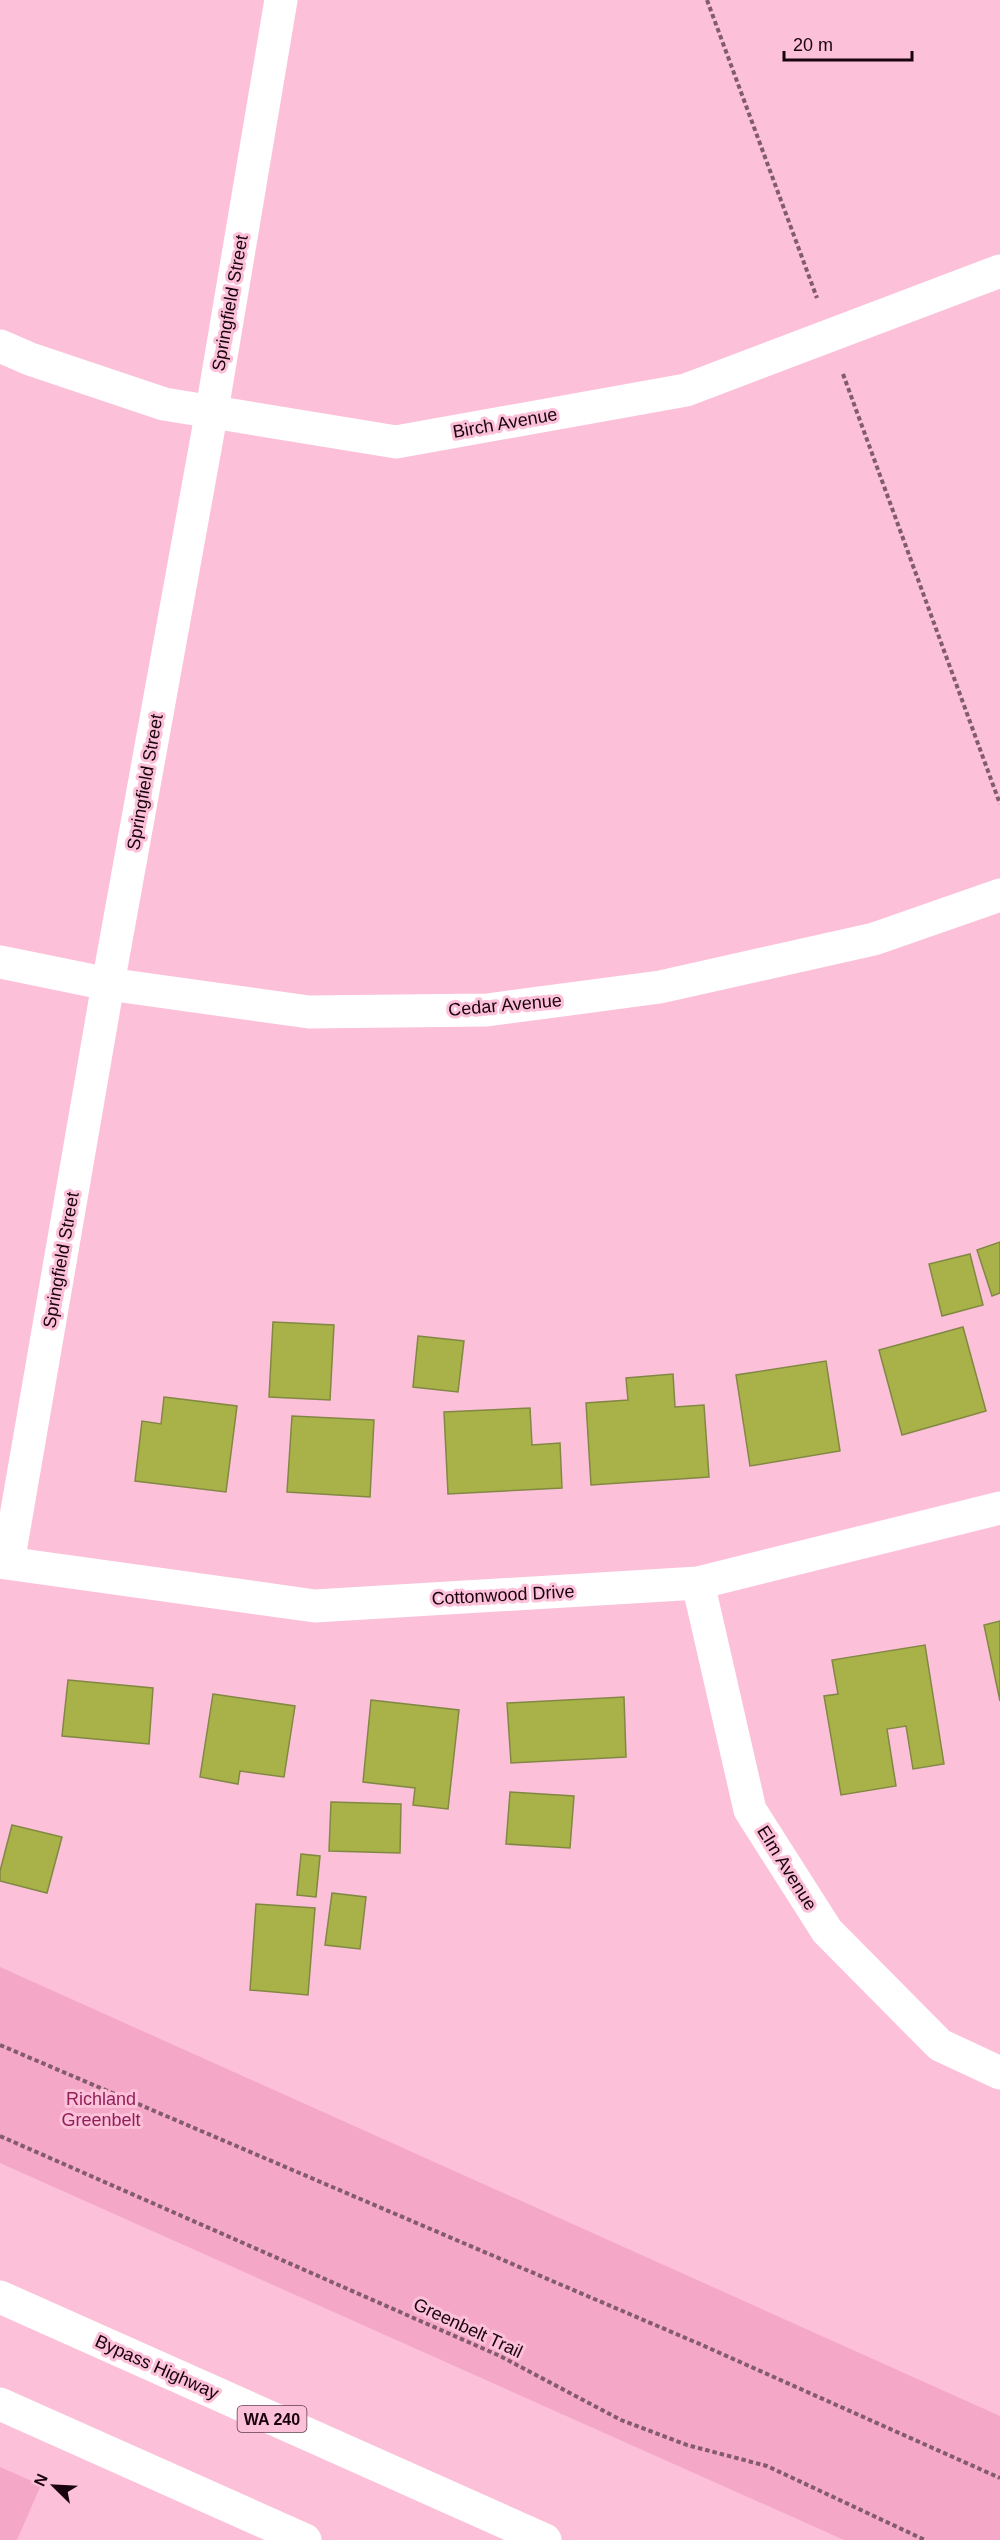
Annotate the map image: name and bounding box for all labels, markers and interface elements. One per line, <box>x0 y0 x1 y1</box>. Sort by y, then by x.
scale bar <box>784 24 912 62</box>
text: 20 m <box>793 35 833 55</box>
street label: Springfield Street <box>208 233 252 373</box>
street label: Birch Avenue <box>451 404 559 442</box>
street label: Springfield Street <box>123 712 167 852</box>
street label: Cedar Avenue <box>447 990 563 1020</box>
street label: Springfield Street <box>39 1190 83 1330</box>
street label: Cottonwood Drive <box>431 1581 575 1609</box>
street label: Elm Avenue <box>753 1822 821 1914</box>
park label: Richland Greenbelt <box>61 2089 141 2130</box>
street label: Greenbelt Trail <box>410 2294 526 2362</box>
street label: Bypass Highway <box>92 2331 222 2403</box>
road number: WA 240 <box>238 2406 306 2432</box>
north arrow <box>24 2456 84 2516</box>
text: N <box>31 2471 51 2489</box>

